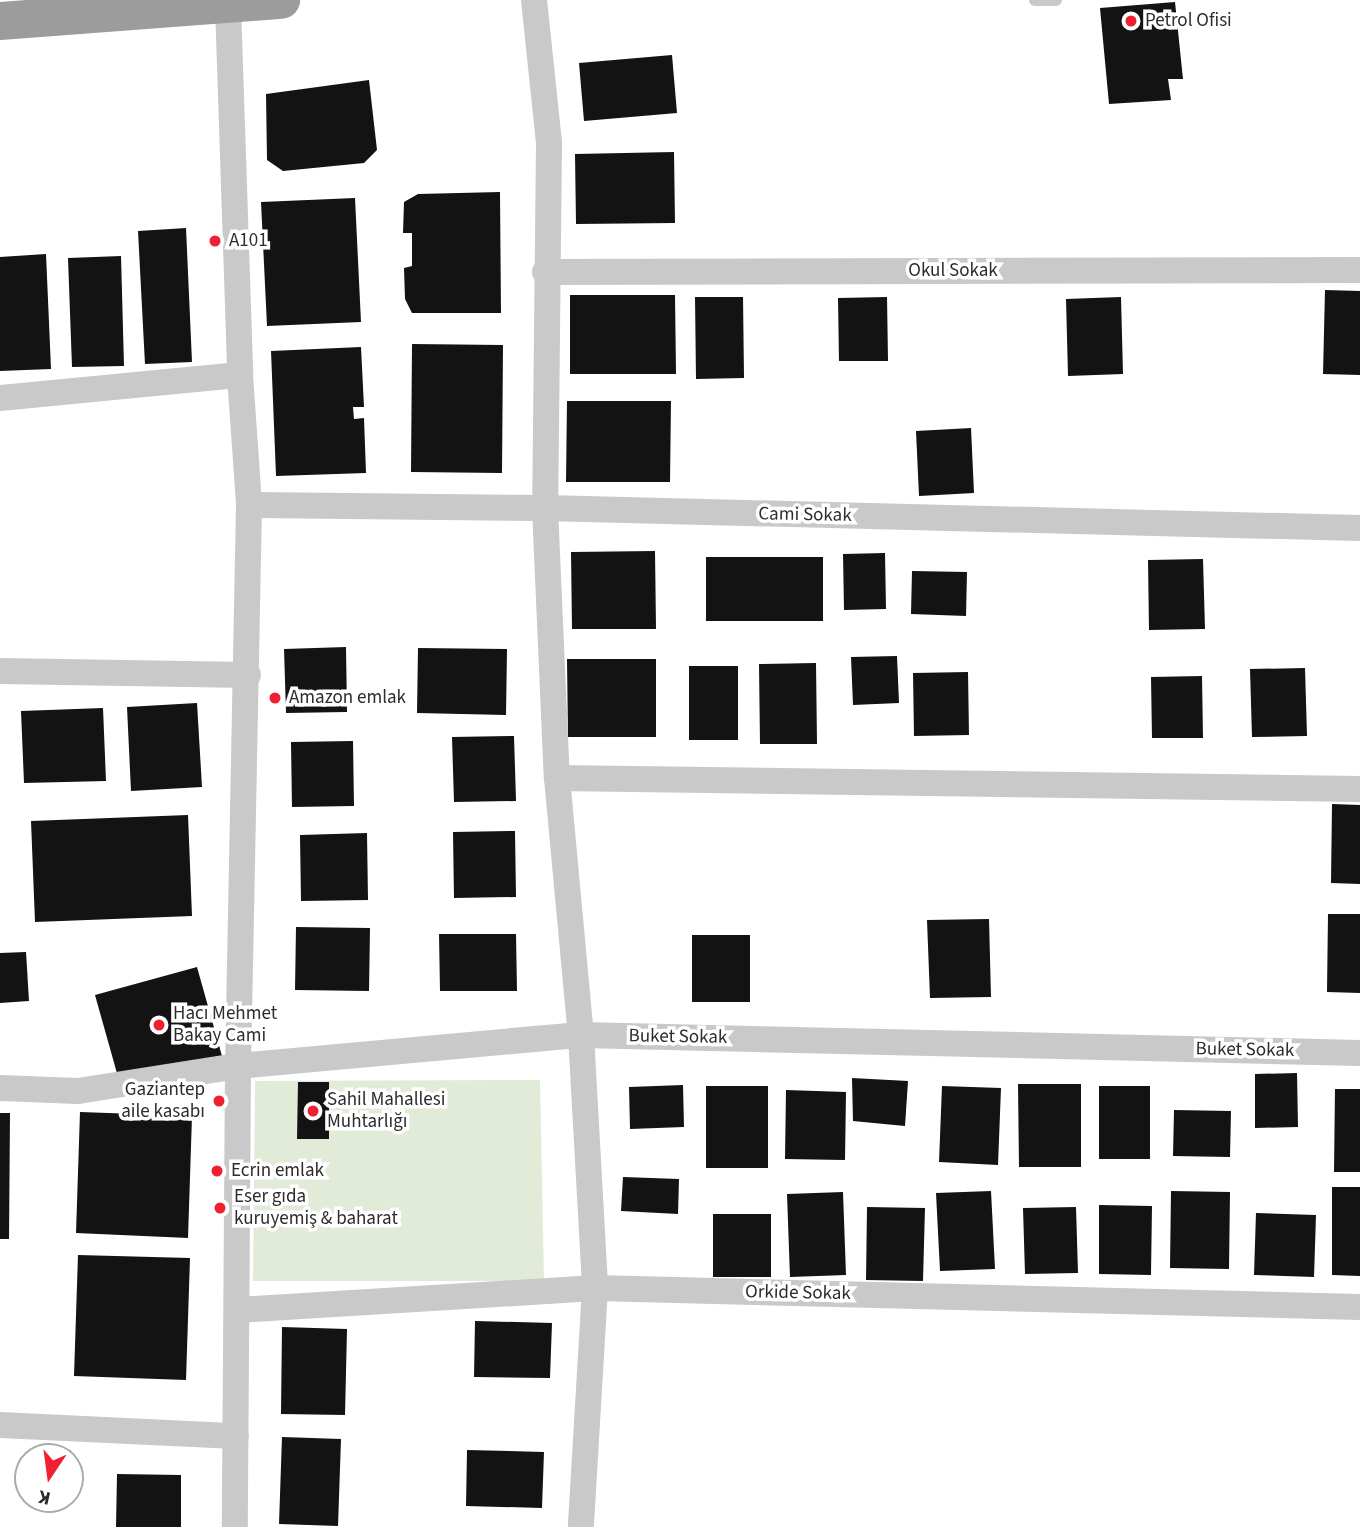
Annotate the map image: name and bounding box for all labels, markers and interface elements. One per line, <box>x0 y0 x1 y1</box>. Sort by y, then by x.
place label: Petrol Ofisi <box>1145 10 1232 32</box>
marker: Petrol Ofisi <box>1123 13 1139 29</box>
place label: A101 <box>229 230 268 252</box>
marker: A101 <box>207 233 223 249</box>
street label: Okul Sokak <box>908 260 998 282</box>
street label: Cami Sokak <box>758 503 852 527</box>
place label: Amazon emlak <box>289 687 406 709</box>
marker: Amazon emlak <box>267 690 283 706</box>
place label: Hacı Mehmet Bakay Cami <box>173 1003 277 1047</box>
marker: Hacı Mehmet Bakay Cami <box>151 1017 167 1033</box>
street label: Buket Sokak <box>628 1025 728 1049</box>
street label: Buket Sokak <box>1195 1038 1295 1062</box>
place label: Gaziantep aile kasabı <box>121 1079 205 1123</box>
place label: Sahil Mahallesi Muhtarlığı <box>327 1089 445 1133</box>
marker: Gaziantep aile kasabı <box>211 1093 227 1109</box>
marker: Sahil Mahallesi Muhtarlığı <box>305 1103 321 1119</box>
place label: Ecrin emlak <box>231 1160 324 1182</box>
marker: Ecrin emlak <box>209 1163 225 1179</box>
place label: Eser gıda kuruyemiş & baharat <box>234 1186 398 1230</box>
marker: Eser gıda kuruyemiş & baharat <box>212 1200 228 1216</box>
street label: Orkide Sokak <box>745 1281 851 1305</box>
north arrow <box>14 1443 84 1513</box>
text: K <box>36 1483 53 1511</box>

